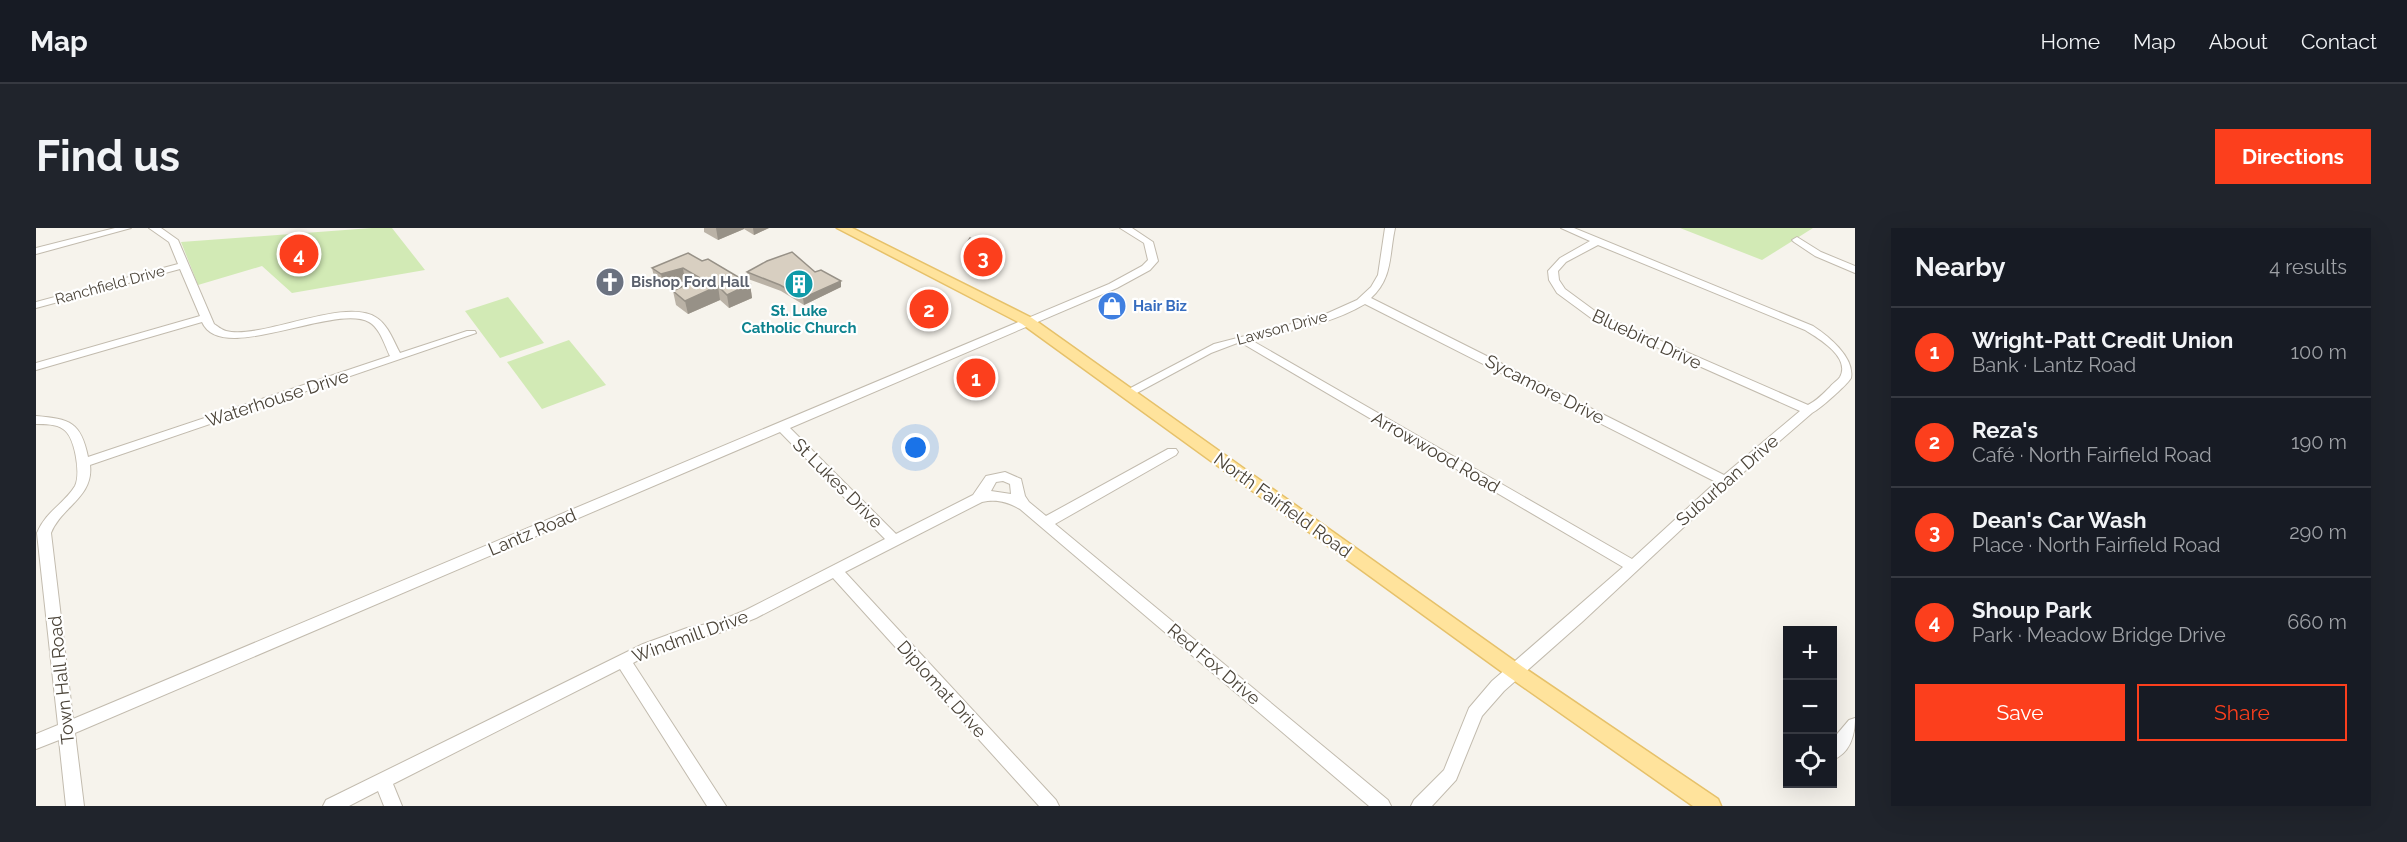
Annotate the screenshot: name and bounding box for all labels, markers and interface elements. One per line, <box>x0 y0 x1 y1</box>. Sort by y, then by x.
text: Map <box>30 25 88 58</box>
text: Home <box>2041 29 2100 54</box>
text: Map <box>2133 29 2176 54</box>
text: About <box>2209 29 2268 54</box>
text: Contact <box>2301 29 2377 54</box>
button: Directions <box>2215 129 2371 184</box>
text: Find us <box>36 132 180 181</box>
pin: 4 <box>280 231 318 276</box>
pin: 3 <box>964 234 1002 279</box>
text: Nearby <box>1915 252 2005 282</box>
text: 4 results <box>2269 255 2347 279</box>
street label: Ranchfield Drive <box>53 262 167 308</box>
church icon: Bishop Ford Hall <box>594 266 626 298</box>
building icon: St. Luke Catholic Church <box>783 268 815 300</box>
place label: Bishop Ford Hall <box>631 273 749 291</box>
pin: 2 <box>910 286 948 332</box>
shop icon: Hair Biz <box>1096 290 1128 322</box>
place label: Hair Biz <box>1133 297 1187 315</box>
place label: St. Luke Catholic Church <box>741 302 857 337</box>
street label: Bluebird Drive <box>1589 305 1705 374</box>
street label: Lawson Drive <box>1235 307 1330 349</box>
text: Wright-Patt Credit Union <box>1972 327 2233 353</box>
text: 1 <box>1930 340 1939 364</box>
text: 100 m <box>2290 340 2347 364</box>
street label: Sycamore Drive <box>1482 350 1609 428</box>
text: Bank · Lantz Road <box>1972 353 2136 377</box>
pin: 1 <box>956 356 996 400</box>
street label: Waterhouse Drive <box>203 365 352 431</box>
street label: Arrowwood Road <box>1368 407 1504 497</box>
text: Reza's <box>1972 417 2038 443</box>
street label: Suburban Drive <box>1672 430 1783 530</box>
text: 2 <box>1929 430 1940 454</box>
text: 190 m <box>2291 430 2347 454</box>
your location <box>901 433 930 462</box>
street label: St Lukes Drive <box>789 434 888 533</box>
text: Café · North Fairfield Road <box>1972 443 2212 467</box>
street label: North Fairfield Road <box>1210 448 1356 562</box>
street label: Lantz Road <box>485 504 579 560</box>
text: Dean's Car Wash <box>1972 507 2147 533</box>
text: 3 <box>1929 520 1940 544</box>
text: 290 m <box>2289 520 2347 544</box>
text: Place · North Fairfield Road <box>1972 533 2221 557</box>
text: Shoup Park <box>1972 597 2092 623</box>
street label: Windmill Drive <box>629 605 751 667</box>
text: 4 <box>1929 610 1940 634</box>
text: 660 m <box>2287 610 2347 634</box>
street label: Town Hall Road <box>44 615 78 745</box>
street label: Red Fox Drive <box>1163 619 1265 709</box>
text: Park · Meadow Bridge Drive <box>1972 623 2226 647</box>
map controls <box>1783 626 1837 788</box>
button: + <box>1783 626 1837 680</box>
street label: Diplomat Drive <box>893 636 991 742</box>
button: − <box>1783 680 1837 734</box>
button: Save <box>1915 684 2125 741</box>
button: Share <box>2137 684 2347 741</box>
button: locate <box>1783 734 1837 788</box>

